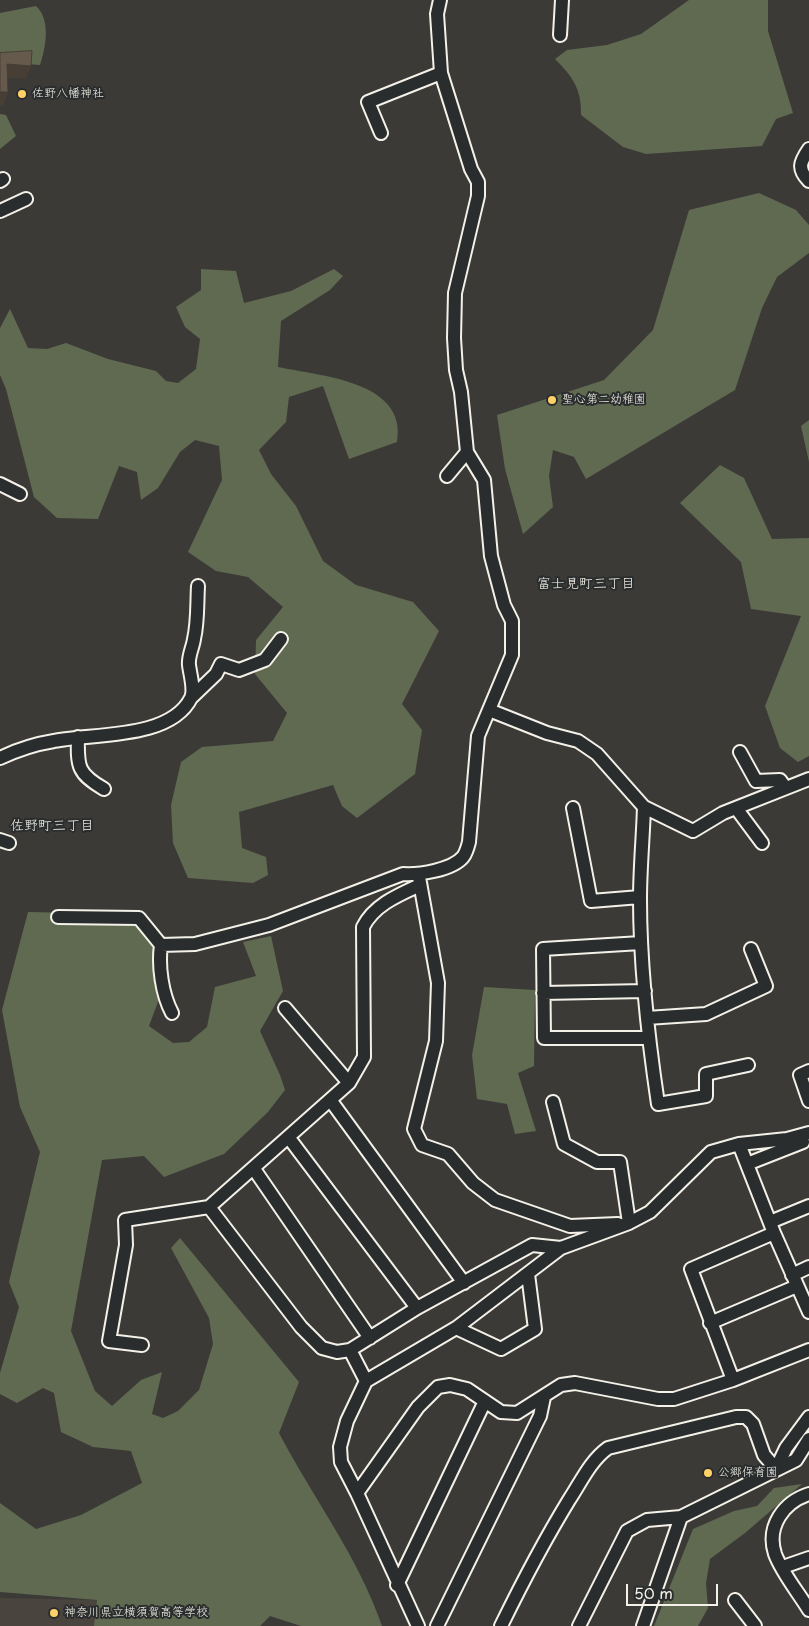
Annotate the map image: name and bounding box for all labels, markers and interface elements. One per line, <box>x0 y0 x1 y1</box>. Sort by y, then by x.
place label: 佐野八幡神社 <box>32 87 104 101</box>
marker: 佐野八幡神社 <box>16 88 28 100</box>
place label: 聖心第二幼稚園 <box>562 393 646 407</box>
marker: 聖心第二幼稚園 <box>546 394 558 406</box>
district label: 富士見町三丁目 <box>537 576 635 592</box>
district label: 佐野町三丁目 <box>10 818 94 834</box>
place label: 公郷保育園 <box>718 1466 778 1480</box>
marker: 公郷保育園 <box>702 1467 714 1479</box>
scale bar <box>629 1574 722 1606</box>
text: 50 m <box>634 1581 673 1604</box>
place label: 神奈川県立横須賀高等学校 <box>64 1606 208 1620</box>
marker: 神奈川県立横須賀高等学校 <box>48 1607 60 1619</box>

